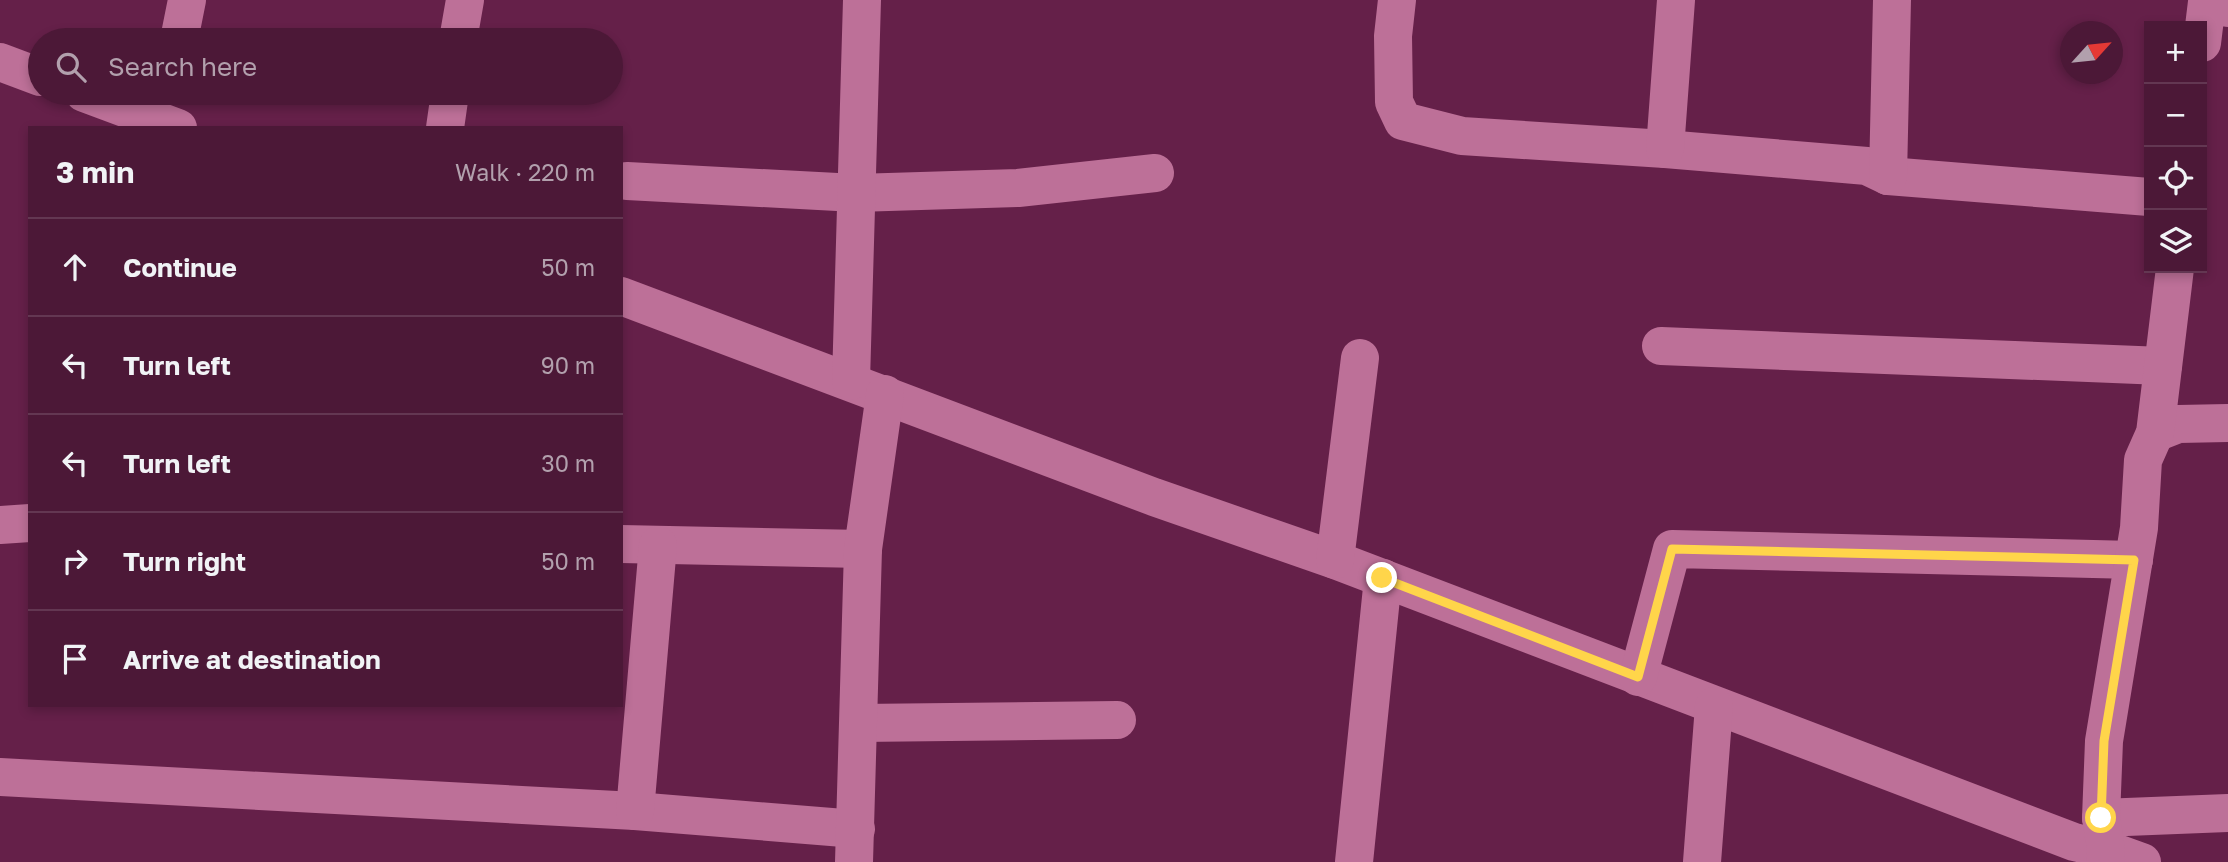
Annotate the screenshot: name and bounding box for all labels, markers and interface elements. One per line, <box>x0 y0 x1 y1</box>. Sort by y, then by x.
north arrow <box>2060 21 2123 84</box>
map controls <box>2144 21 2207 273</box>
button: + <box>2144 21 2207 84</box>
search box <box>28 28 623 105</box>
icon: search <box>52 48 90 86</box>
text: Search here <box>108 51 257 82</box>
button: − <box>2144 84 2207 147</box>
button: locate <box>2144 147 2207 210</box>
text: 3 min <box>56 154 134 190</box>
text: Walk · 220 m <box>455 158 595 186</box>
button: layers <box>2144 210 2207 273</box>
icon: ahead <box>56 248 94 286</box>
text: Continue <box>123 252 237 283</box>
text: 50 m <box>541 253 595 281</box>
icon: left <box>56 346 94 384</box>
text: Turn left <box>123 350 231 381</box>
text: 90 m <box>541 351 595 379</box>
icon: left <box>56 444 94 482</box>
text: Turn left <box>123 448 231 479</box>
text: 30 m <box>541 449 595 477</box>
icon: right <box>56 542 94 580</box>
text: Turn right <box>123 546 246 577</box>
text: 50 m <box>541 547 595 575</box>
route end <box>1366 562 1397 593</box>
icon: arrive <box>56 640 94 678</box>
text: Arrive at destination <box>123 644 381 675</box>
route start <box>2085 802 2116 833</box>

